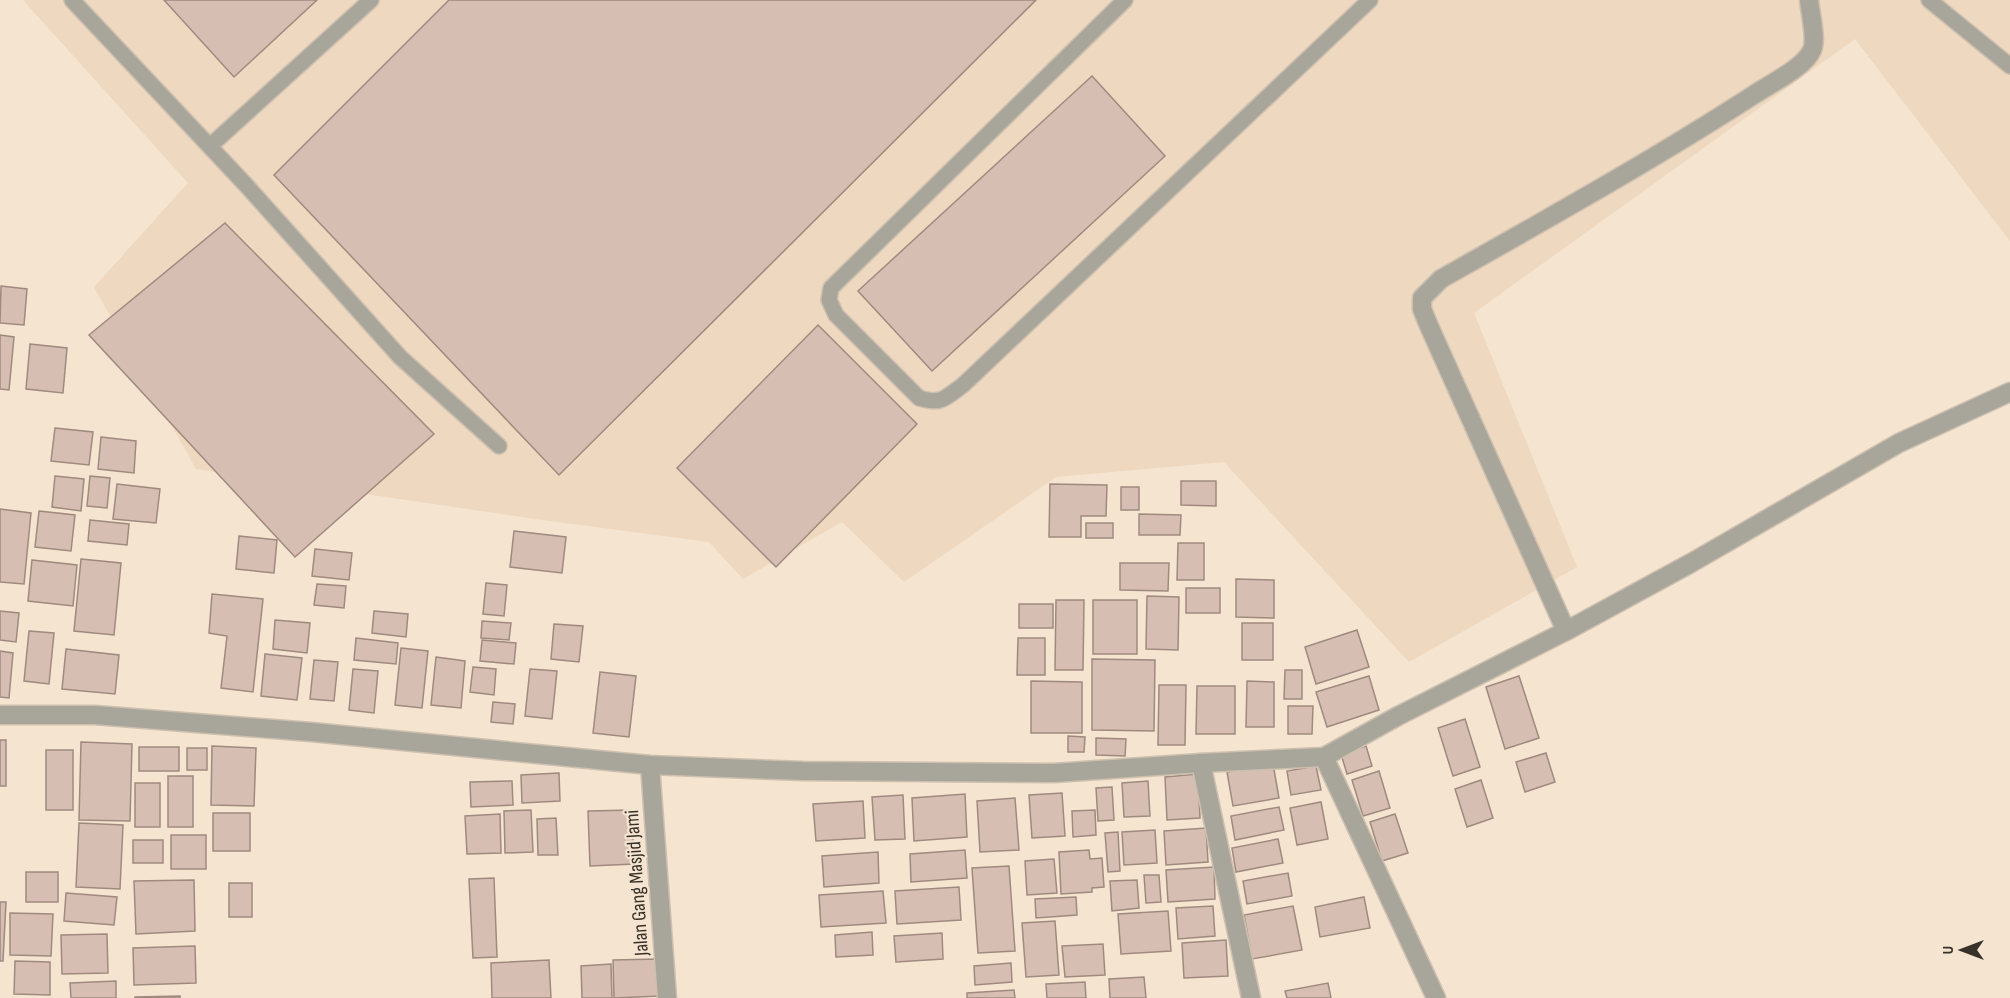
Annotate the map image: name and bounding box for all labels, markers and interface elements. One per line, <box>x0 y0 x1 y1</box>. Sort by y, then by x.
street label: Jalan Gang Masjid Jami <box>620 809 654 958</box>
north arrow <box>1932 920 1992 980</box>
text: U <box>1939 946 1958 954</box>

